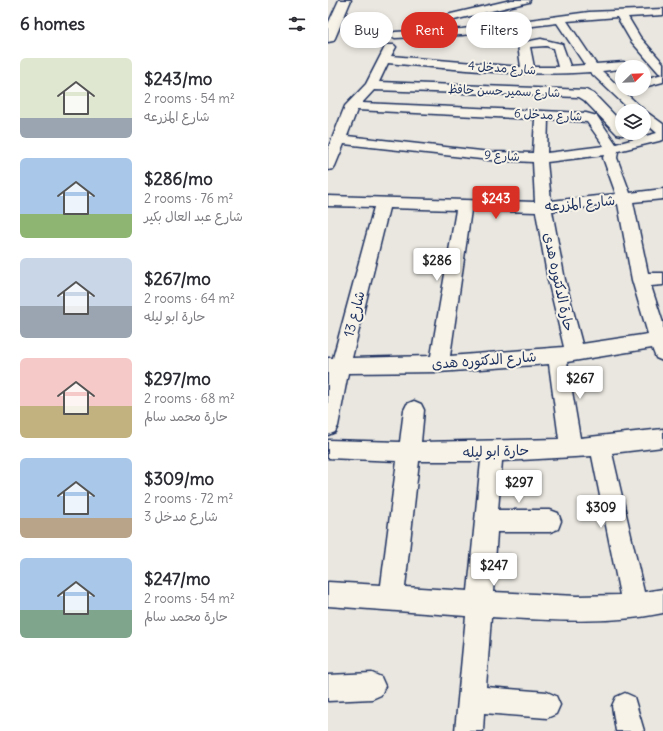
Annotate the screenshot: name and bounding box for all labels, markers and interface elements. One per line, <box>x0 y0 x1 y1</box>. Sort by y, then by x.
chip: Buy <box>340 12 393 48</box>
chip: Rent <box>401 12 458 48</box>
chip: Filters <box>466 12 532 48</box>
text: 6 homes <box>20 13 85 35</box>
icon: filters <box>286 13 308 35</box>
street label: شارع مدخل 4 <box>467 58 537 79</box>
north arrow <box>615 60 651 96</box>
map controls <box>615 60 651 140</box>
text: $243/mo <box>144 68 212 90</box>
icon: home <box>52 74 100 122</box>
street label: شارع سمير حسن حافظ <box>448 81 560 102</box>
text: 2 rooms · 54 m² <box>144 90 235 107</box>
button: layers <box>615 104 651 140</box>
street label: شارع مدخل 6 <box>513 105 583 126</box>
text: شارع المزرعه <box>144 108 210 125</box>
street label: شارع 9 <box>484 147 520 166</box>
text: $286/mo <box>144 168 213 190</box>
icon: home <box>52 174 100 222</box>
pin: $243 <box>472 186 520 220</box>
text: 2 rooms · 76 m² <box>144 190 233 207</box>
text: $243 <box>481 190 511 207</box>
street label: شارع المزرعه <box>544 191 616 216</box>
text: شارع عبد العال بكير <box>144 208 243 225</box>
street label: حارة الدكتوره هدى <box>539 231 578 333</box>
pin: $286 <box>413 248 461 282</box>
text: $286 <box>422 252 452 269</box>
text: $267/mo <box>144 268 211 290</box>
icon: home <box>52 274 100 322</box>
street label: شارع 13 <box>339 289 370 339</box>
text: 2 rooms · 64 m² <box>144 290 235 307</box>
text: حارة ابو ليله <box>144 308 206 325</box>
street label: شارع الدكتوره هدى <box>431 347 537 374</box>
pin: $267 <box>556 366 604 400</box>
text: $297/mo <box>144 368 211 390</box>
text: $267 <box>566 370 594 387</box>
icon: home <box>52 374 100 422</box>
text: 2 rooms · 68 m² <box>144 390 235 407</box>
text: حارة محمد سالم <box>144 408 228 425</box>
street label: حارة ابو ليله <box>463 441 529 461</box>
text: $309/mo <box>144 468 214 490</box>
pin: $297 <box>495 470 543 504</box>
icon: home <box>52 474 100 522</box>
text: $297 <box>505 474 533 491</box>
text: 2 rooms · 72 m² <box>144 490 233 507</box>
pin: $309 <box>577 495 625 529</box>
text: $309 <box>586 499 616 516</box>
text: شارع مدخل 3 <box>144 508 218 525</box>
pin: $247 <box>470 553 518 587</box>
text: $247 <box>480 557 508 574</box>
text: $247/mo <box>144 568 210 590</box>
icon: home <box>52 574 100 622</box>
text: 2 rooms · 54 m² <box>144 590 235 607</box>
text: حارة محمد سالم <box>144 608 228 625</box>

